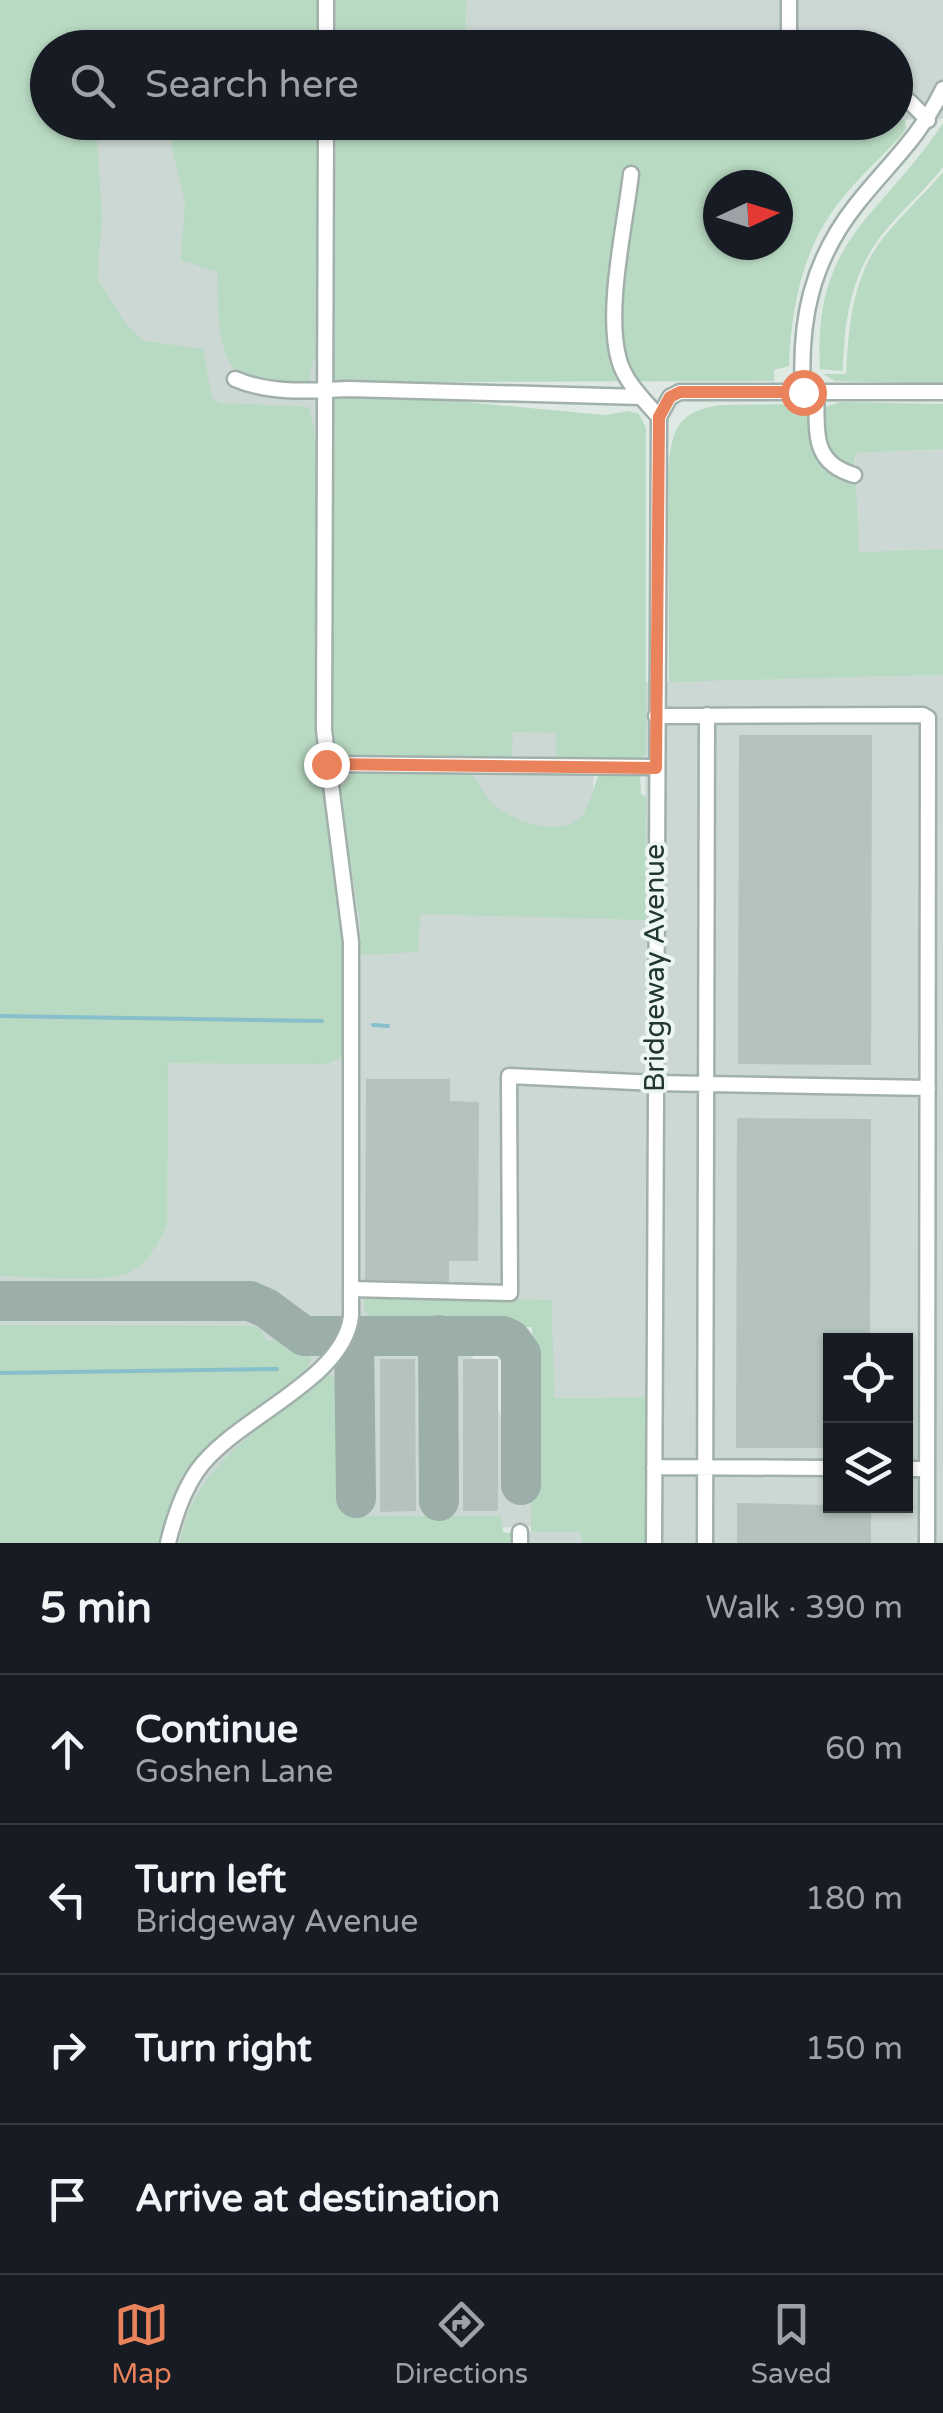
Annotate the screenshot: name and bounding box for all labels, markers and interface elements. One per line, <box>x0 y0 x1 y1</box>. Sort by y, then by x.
search box <box>30 30 913 140</box>
icon: search <box>65 58 120 113</box>
text: Search here <box>145 62 359 108</box>
north arrow <box>703 170 793 260</box>
route start <box>781 370 827 416</box>
route end <box>304 742 350 788</box>
street label: Bridgeway Avenue <box>638 844 672 1092</box>
map controls <box>823 1333 913 1513</box>
button: locate <box>823 1333 913 1423</box>
button: layers <box>823 1423 913 1513</box>
text: 5 min <box>40 1583 152 1634</box>
text: Walk · 390 m <box>706 1589 903 1627</box>
text: Continue <box>135 1707 298 1753</box>
icon: ahead <box>40 1722 95 1777</box>
text: 60 m <box>825 1730 903 1768</box>
text: Goshen Lane <box>135 1753 333 1791</box>
text: Turn left <box>135 1857 286 1903</box>
icon: left <box>40 1872 95 1927</box>
text: 180 m <box>805 1880 903 1918</box>
text: Bridgeway Avenue <box>135 1903 418 1941</box>
icon: right <box>40 2022 95 2077</box>
text: Turn right <box>135 2026 312 2072</box>
text: 150 m <box>805 2030 903 2068</box>
icon: arrive <box>40 2172 95 2227</box>
text: Arrive at destination <box>135 2176 500 2222</box>
tab: Map <box>111 2297 172 2391</box>
tab: Directions <box>394 2297 528 2391</box>
tab: Saved <box>751 2297 832 2391</box>

